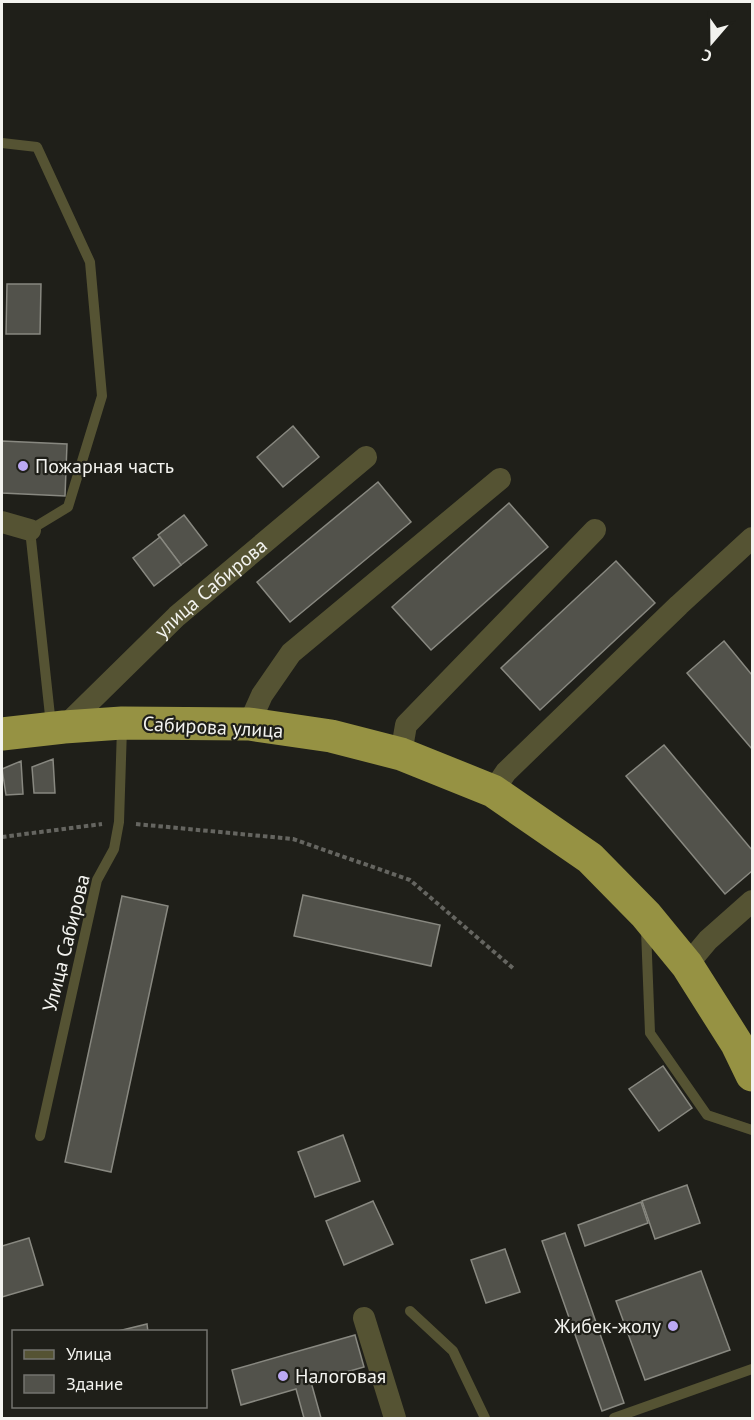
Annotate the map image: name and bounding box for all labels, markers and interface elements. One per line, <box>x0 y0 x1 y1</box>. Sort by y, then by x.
north arrow <box>682 12 742 72</box>
text: С <box>699 45 714 67</box>
place label: Пожарная часть <box>35 453 174 479</box>
marker: Пожарная часть <box>16 459 30 473</box>
street label: улица Сабирова <box>149 533 273 644</box>
street label: Сабирова улица <box>142 710 284 744</box>
street label: Улица Сабирова <box>36 872 96 1014</box>
place label: Жибек-жолу <box>553 1313 662 1339</box>
marker: Жибек-жолу <box>666 1319 680 1333</box>
legend <box>12 1330 207 1408</box>
text: Улица <box>66 1342 112 1365</box>
place label: Налоговая <box>295 1363 386 1389</box>
marker: Налоговая <box>276 1369 290 1383</box>
text: Здание <box>66 1372 123 1395</box>

